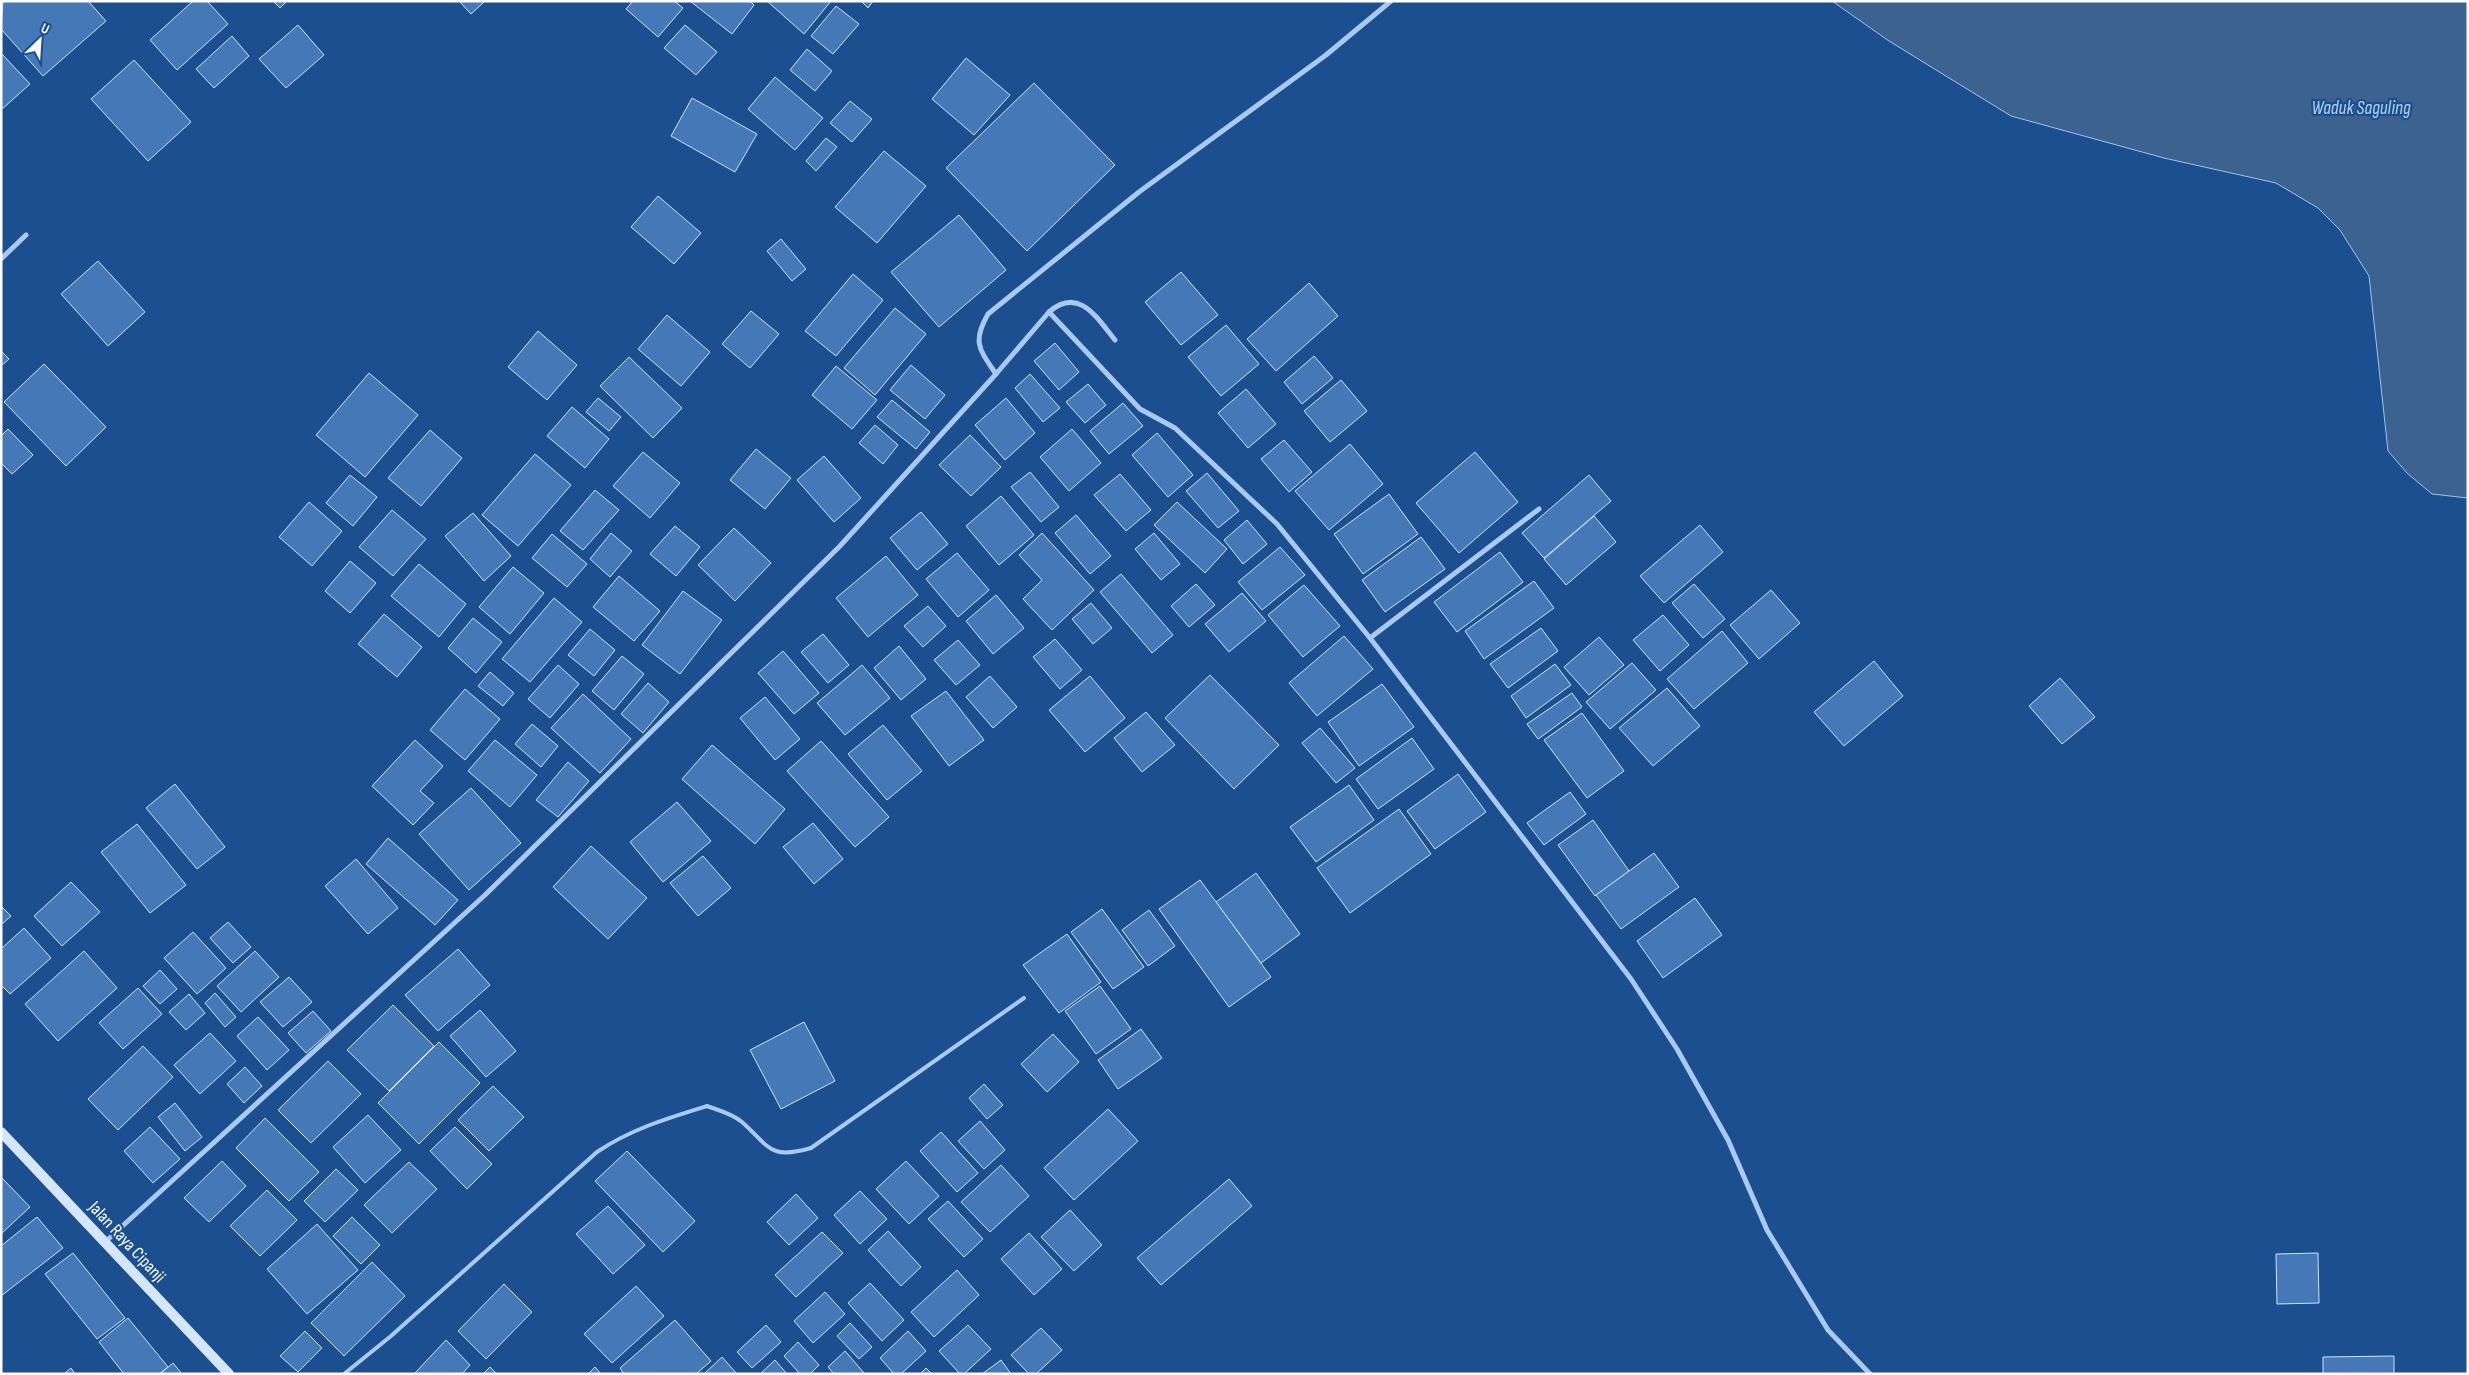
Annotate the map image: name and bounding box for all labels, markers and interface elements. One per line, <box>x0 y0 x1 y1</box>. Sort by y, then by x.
north arrow <box>15 15 65 65</box>
text: U <box>38 19 52 38</box>
water label: Waduk Saguling <box>2311 97 2411 120</box>
street label: Jalan Raya Cipanji <box>83 1196 170 1287</box>

